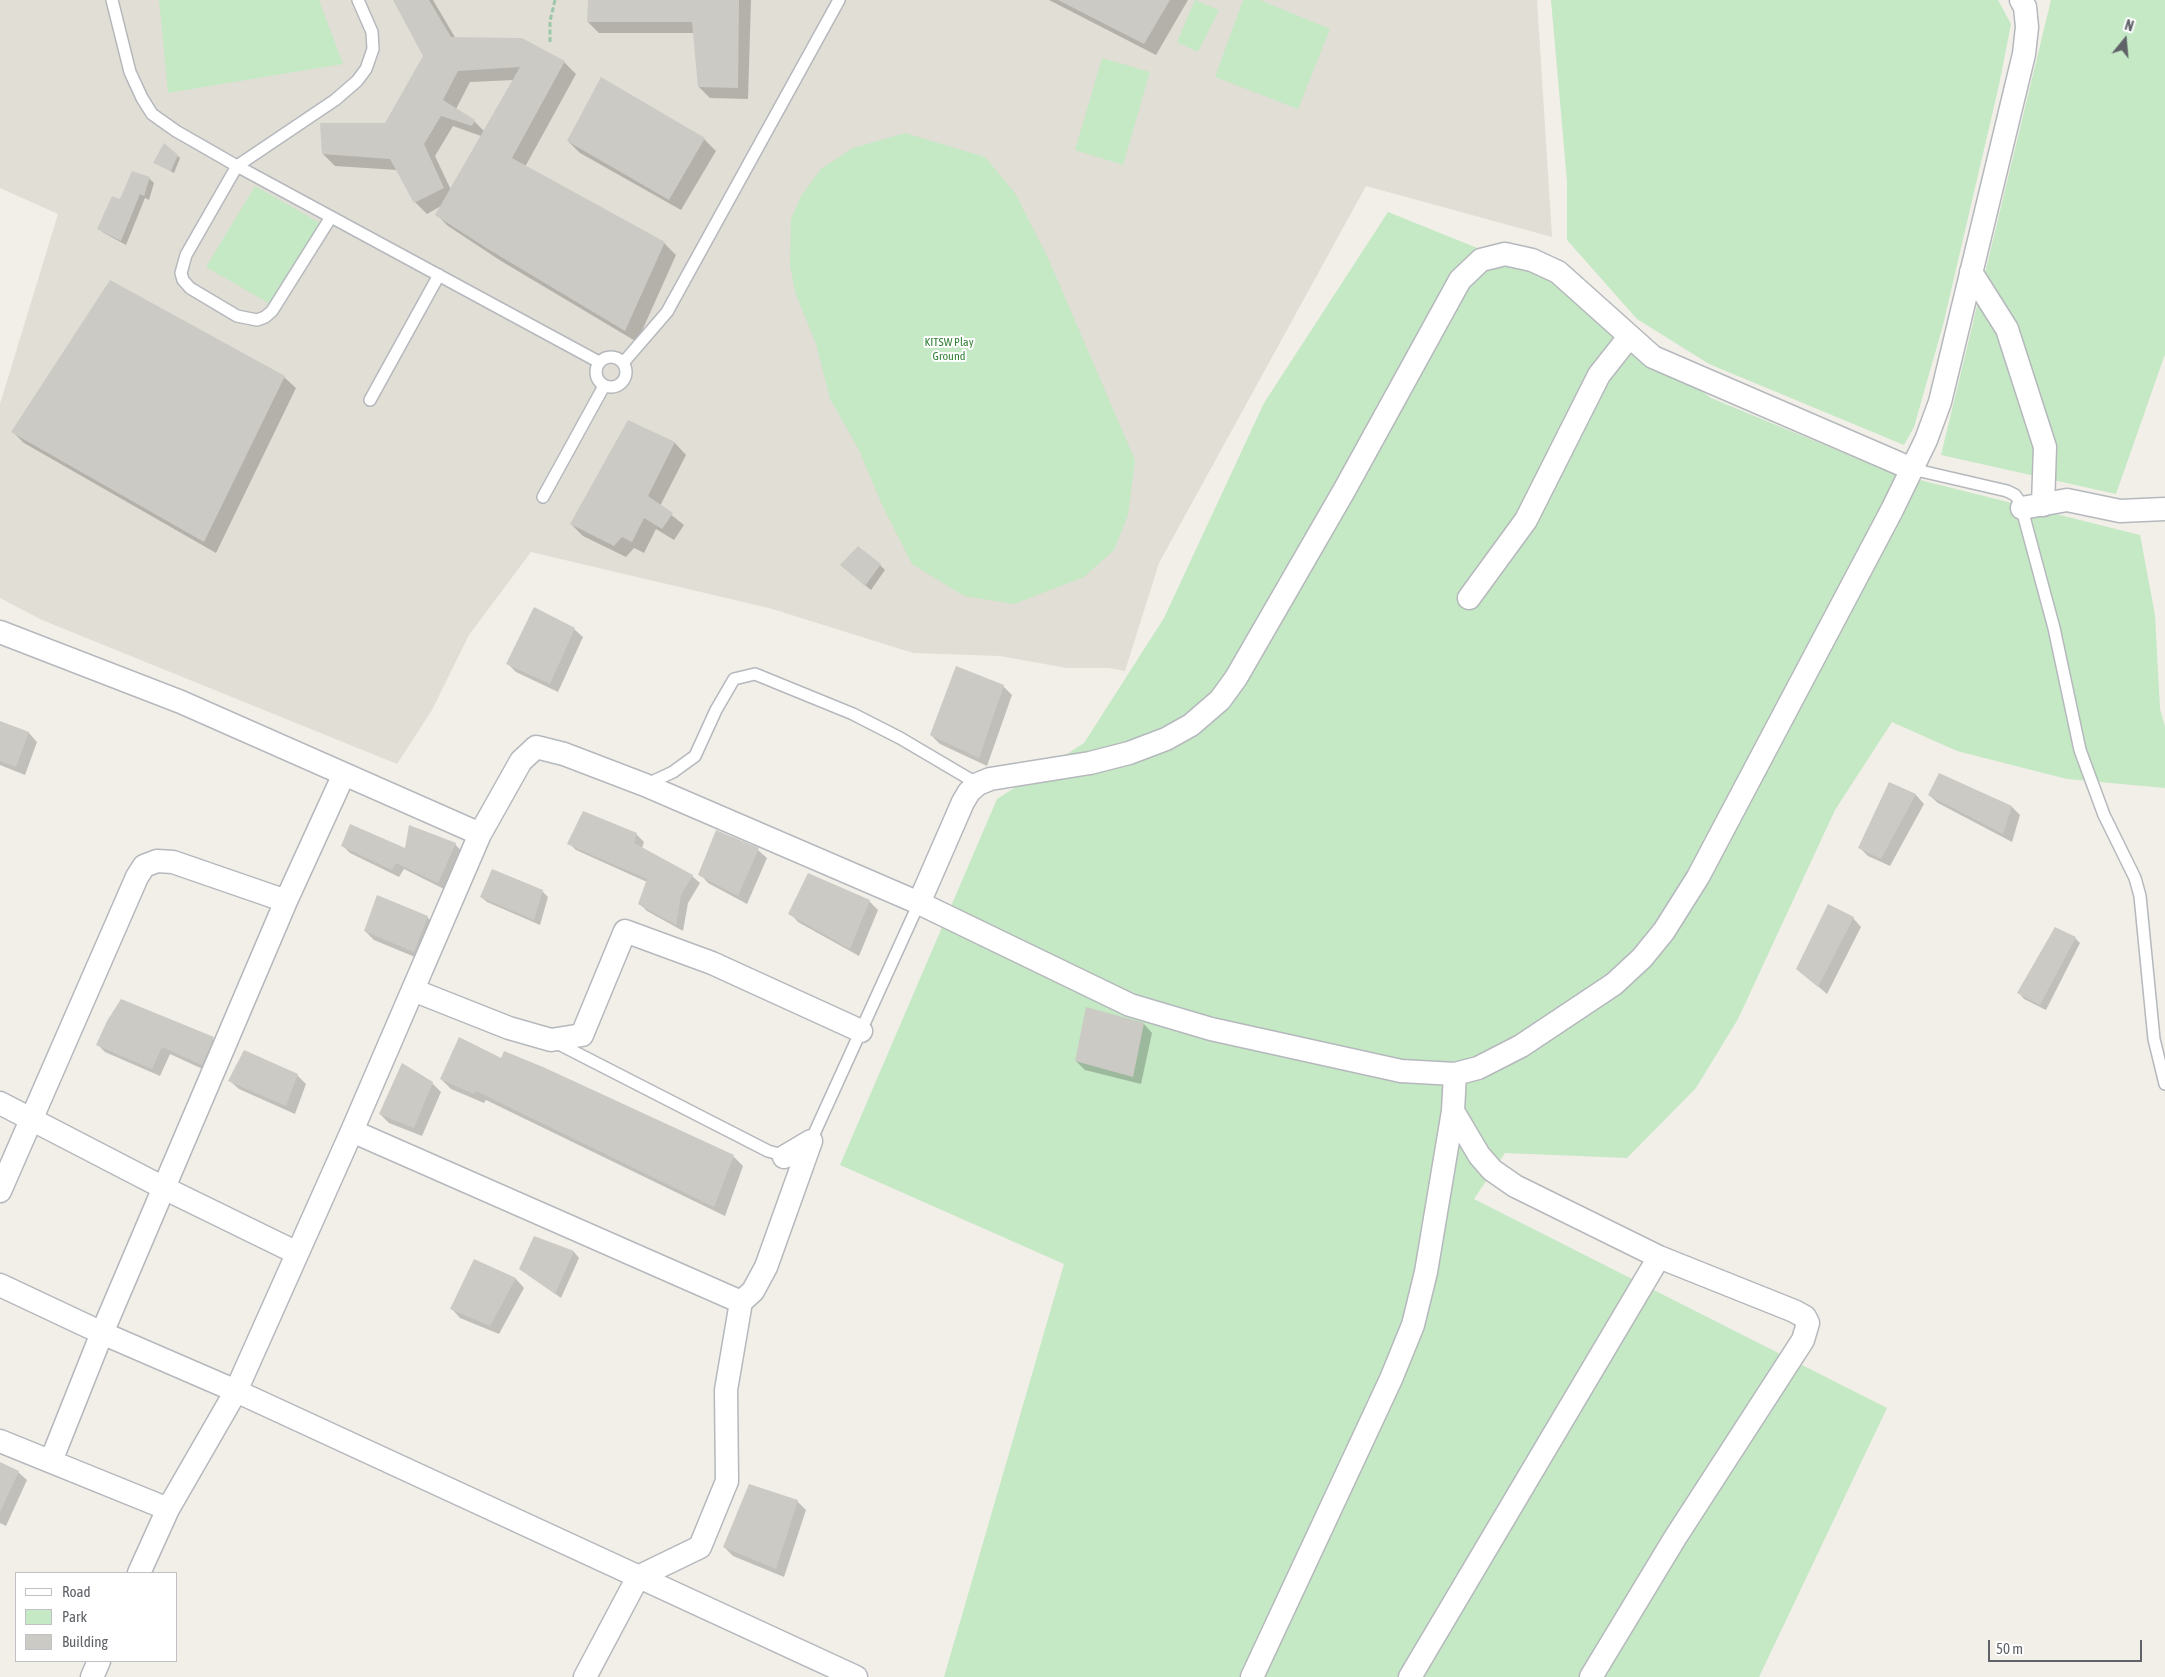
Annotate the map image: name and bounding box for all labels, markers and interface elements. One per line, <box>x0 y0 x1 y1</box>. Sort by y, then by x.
north arrow <box>2100 15 2150 65</box>
text: N <box>2123 17 2136 35</box>
park label: KITSW Play Ground <box>924 335 974 363</box>
legend <box>15 1572 178 1662</box>
text: Road <box>62 1583 91 1600</box>
text: Park <box>62 1608 87 1625</box>
scale bar <box>1990 1630 2144 1662</box>
text: Building <box>62 1633 108 1650</box>
text: 50 m <box>1996 1640 2023 1657</box>

